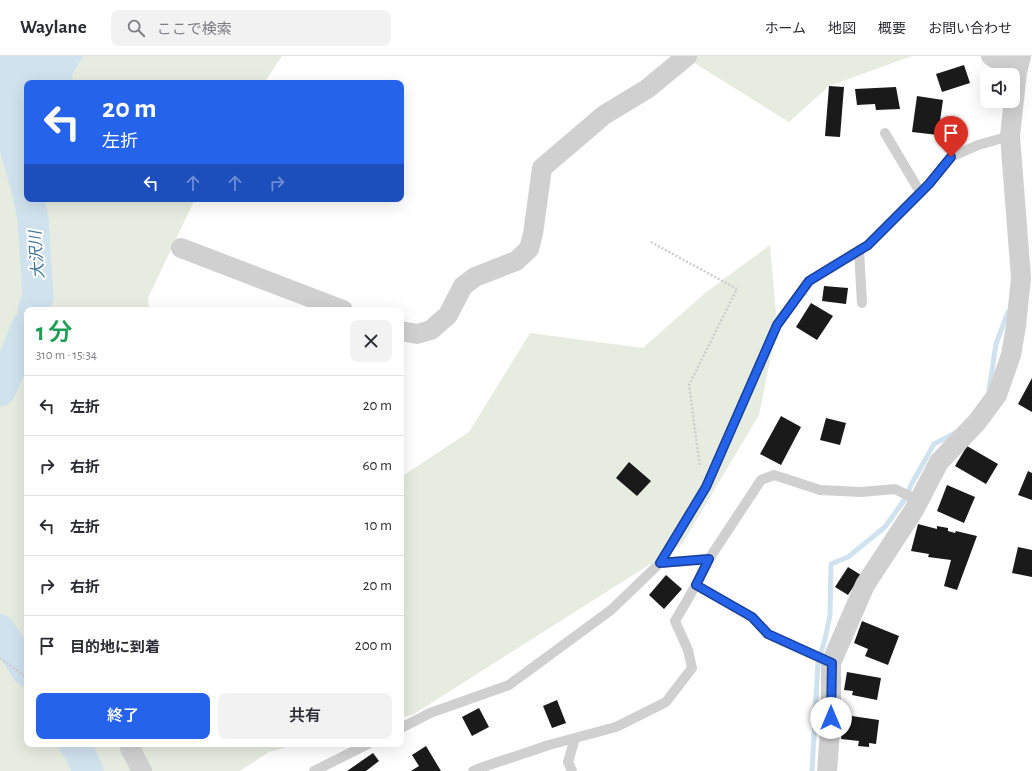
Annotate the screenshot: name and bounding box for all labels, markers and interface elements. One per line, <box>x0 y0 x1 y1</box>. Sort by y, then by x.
search box <box>111 10 391 46</box>
icon: search <box>125 17 147 39</box>
text: Waylane <box>20 18 87 37</box>
text: ここで検索 <box>157 22 232 37</box>
text: ホーム <box>764 22 806 36</box>
text: 地図 <box>828 22 856 36</box>
text: 概要 <box>878 22 906 36</box>
text: お問い合わせ <box>928 22 1012 36</box>
map controls <box>980 68 1020 108</box>
button: sound <box>980 68 1020 108</box>
text: 20 m <box>102 95 157 123</box>
icon: left <box>36 96 88 148</box>
pin <box>934 116 968 157</box>
icon: arrive <box>940 122 962 144</box>
text: 左折 <box>102 133 138 151</box>
icon: left <box>140 172 162 194</box>
icon: ahead <box>182 172 204 194</box>
icon: ahead <box>224 172 246 194</box>
icon: right <box>266 172 288 194</box>
water label: 大沢川 <box>26 228 47 280</box>
button: close <box>350 320 392 362</box>
text: 1 分 <box>36 321 72 345</box>
text: 310 m · 15:34 <box>36 349 97 362</box>
icon: left <box>36 395 58 417</box>
text: 20 m <box>363 398 392 413</box>
text: 左折 <box>70 400 100 415</box>
icon: right <box>36 455 58 477</box>
text: 60 m <box>363 458 392 473</box>
text: 右折 <box>70 460 100 475</box>
icon: left <box>36 515 58 537</box>
text: 10 m <box>364 518 392 533</box>
text: 左折 <box>70 520 100 535</box>
icon: right <box>36 575 58 597</box>
text: 20 m <box>363 578 392 593</box>
text: 右折 <box>70 580 100 595</box>
icon: arrive <box>36 635 58 657</box>
text: 200 m <box>355 638 392 653</box>
text: 目的地に到着 <box>70 640 160 655</box>
button: 終了 <box>36 693 210 739</box>
button: 共有 <box>218 693 392 739</box>
position arrow <box>810 697 852 739</box>

